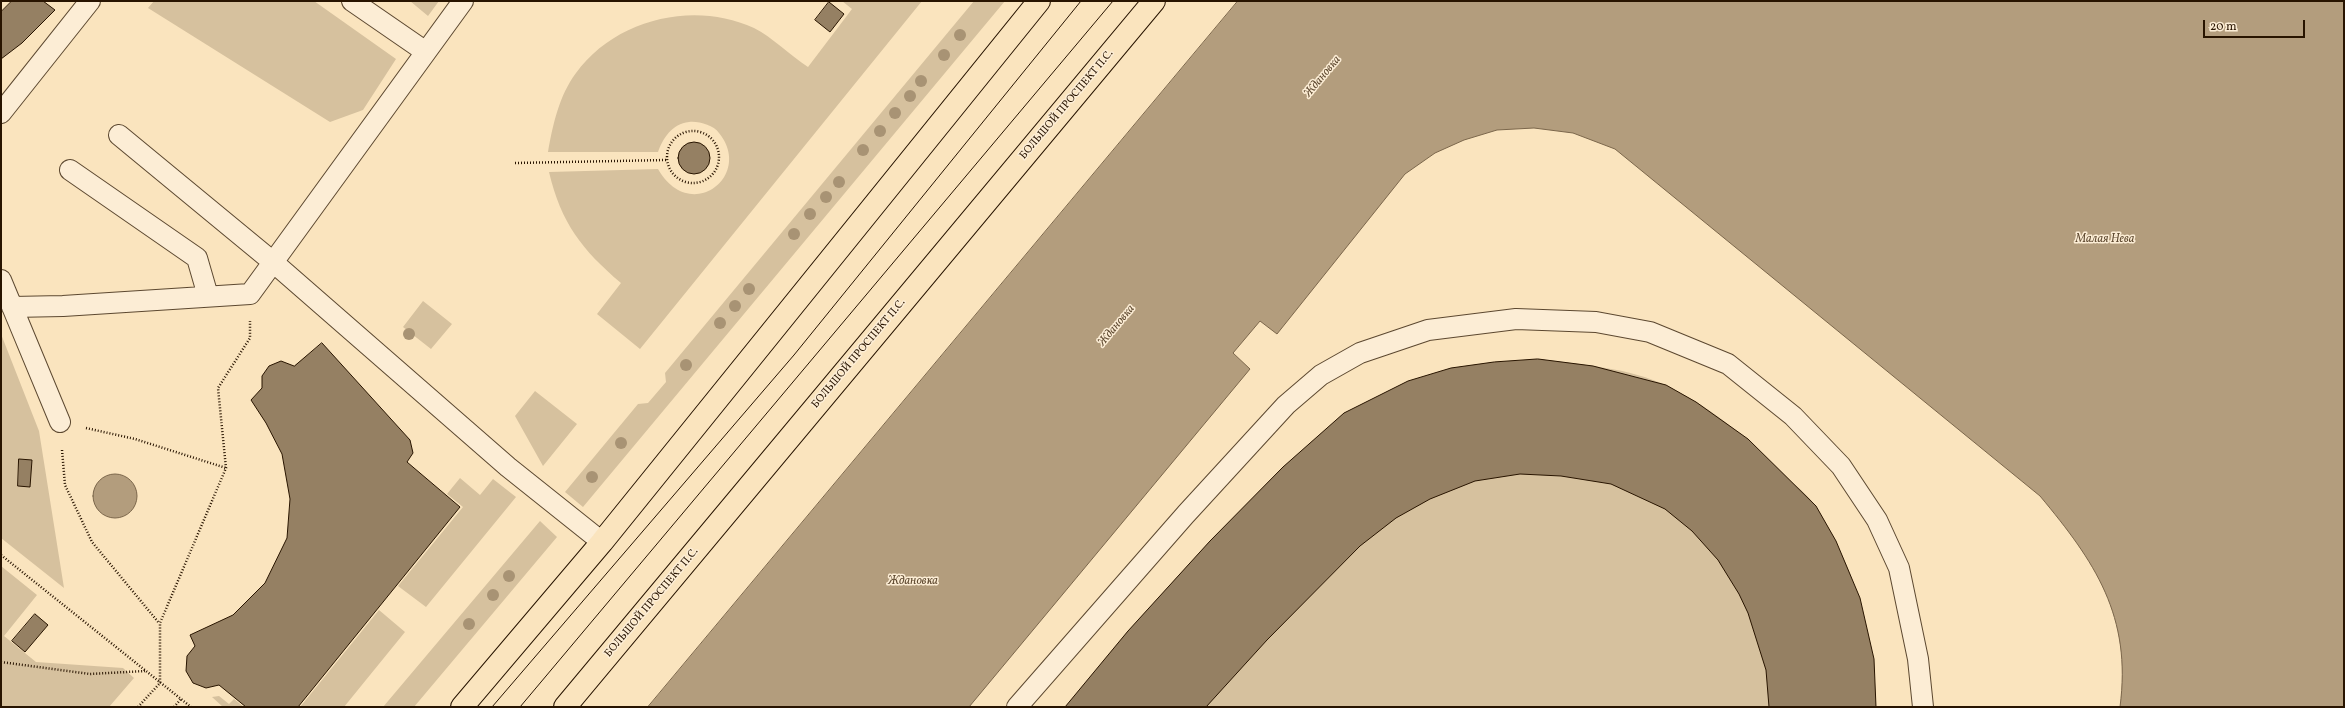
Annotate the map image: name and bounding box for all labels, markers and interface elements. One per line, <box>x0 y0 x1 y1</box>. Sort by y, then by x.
scale bar <box>2205 12 2307 38</box>
text: 20 m <box>2210 19 2237 35</box>
street label: БОЛЬШОЙ ПРОСПЕКТ П.С. <box>1017 48 1117 162</box>
water label: Ждановка <box>1301 53 1345 101</box>
water label: Малая Нева <box>2076 233 2134 247</box>
street label: БОЛЬШОЙ ПРОСПЕКТ П.С. <box>809 297 909 411</box>
water label: Ждановка <box>1095 302 1139 350</box>
street label: БОЛЬШОЙ ПРОСПЕКТ П.С. <box>602 546 702 660</box>
water label: Ждановка <box>888 575 938 589</box>

